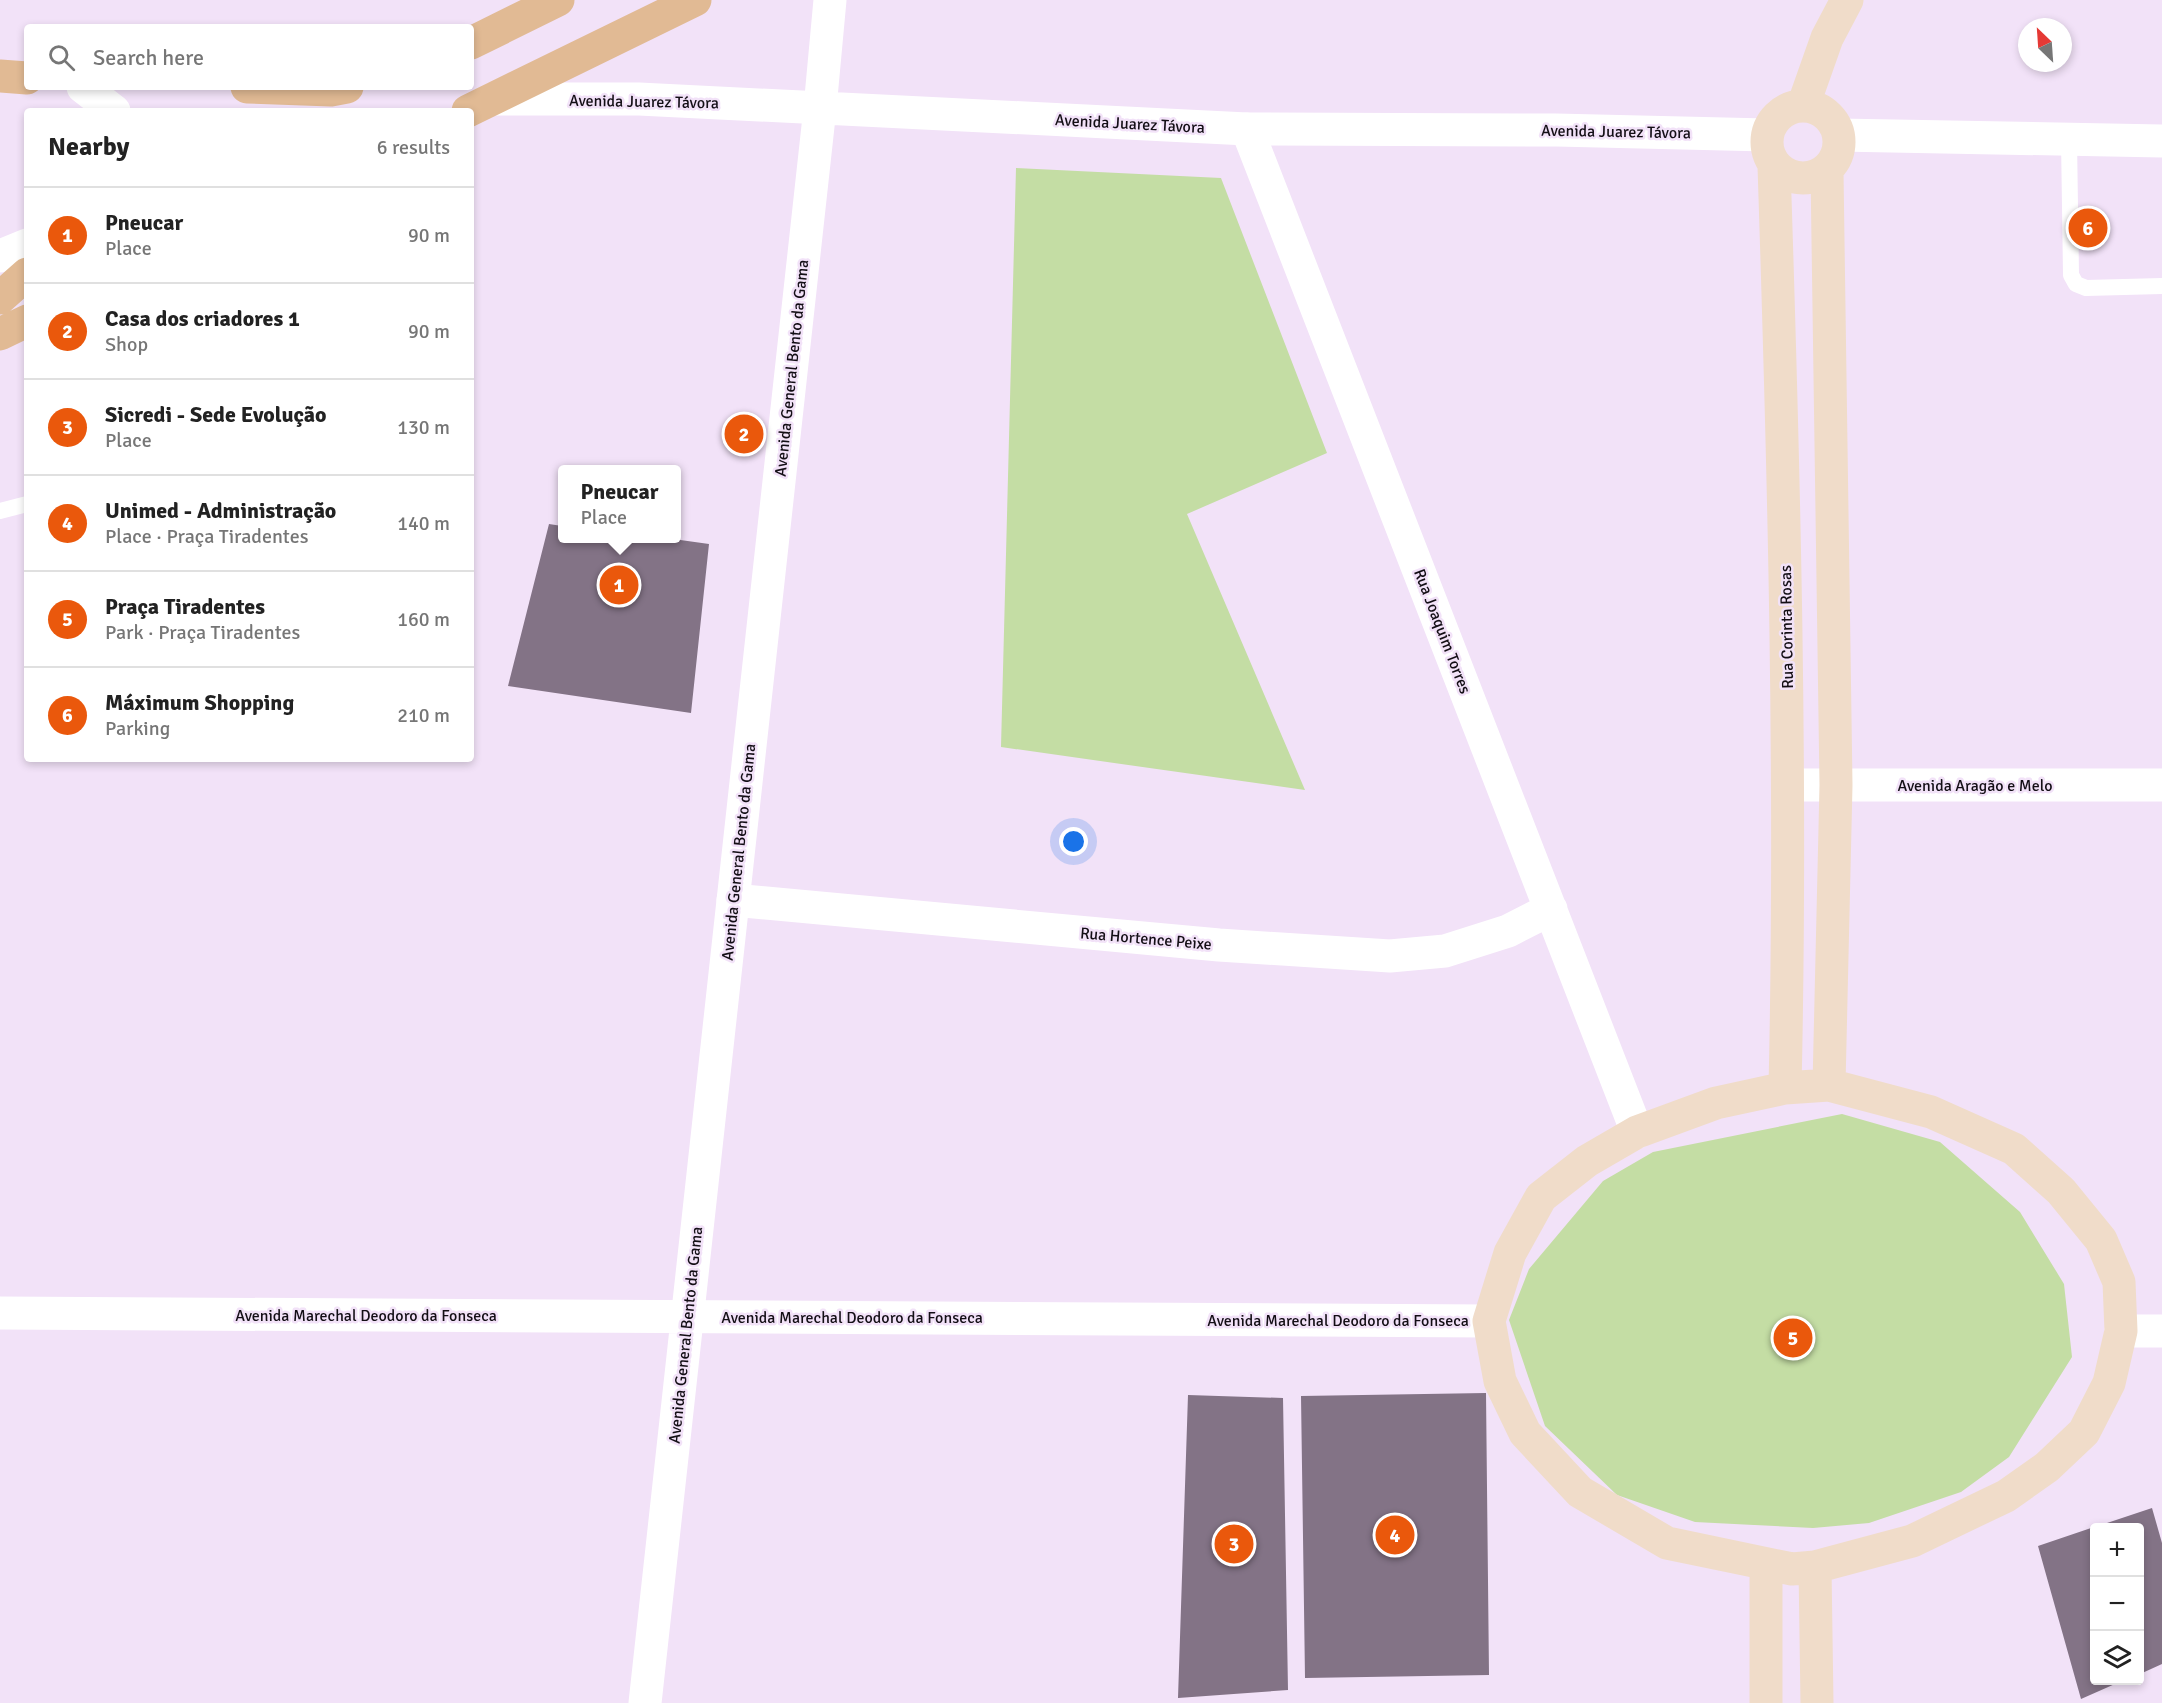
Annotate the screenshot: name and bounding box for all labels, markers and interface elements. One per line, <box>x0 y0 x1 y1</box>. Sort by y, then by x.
north arrow <box>2018 18 2072 72</box>
search box <box>24 24 474 90</box>
icon: search <box>45 41 78 74</box>
text: Search here <box>93 44 204 71</box>
street label: Avenida Juarez Távora <box>569 91 719 113</box>
street label: Avenida Juarez Távora <box>1055 110 1205 138</box>
street label: Avenida Juarez Távora <box>1541 121 1691 143</box>
text: Nearby <box>48 131 129 163</box>
text: 6 results <box>377 135 450 160</box>
pin: 6 <box>2068 206 2108 250</box>
text: Pneucar <box>105 209 183 236</box>
text: 1 <box>62 223 73 248</box>
text: 90 m <box>408 223 450 248</box>
text: Place <box>105 236 152 261</box>
street label: Avenida General Bento da Gama <box>771 259 813 478</box>
text: Casa dos criadores 1 <box>105 305 300 332</box>
text: 2 <box>62 319 73 344</box>
text: 90 m <box>408 319 450 344</box>
text: Shop <box>105 332 148 357</box>
text: Sicredi - Sede Evolução <box>105 401 327 428</box>
pin: 2 <box>724 412 764 456</box>
text: 3 <box>62 415 73 440</box>
text: 130 m <box>397 415 450 440</box>
text: Place <box>105 428 152 453</box>
popup <box>558 465 681 543</box>
text: Pneucar <box>580 478 659 505</box>
text: Unimed - Administração <box>105 497 336 524</box>
text: Place <box>580 505 627 530</box>
text: 4 <box>62 511 73 536</box>
text: 140 m <box>397 511 450 536</box>
text: Place · Praça Tiradentes <box>105 524 308 549</box>
pin: 1 <box>600 562 638 608</box>
street label: Rua Corinta Rosas <box>1776 565 1798 689</box>
street label: Rua Joaquim Torres <box>1409 566 1475 697</box>
text: Praça Tiradentes <box>105 593 265 620</box>
text: 5 <box>62 607 73 632</box>
text: 160 m <box>397 607 450 632</box>
text: Park · Praça Tiradentes <box>105 620 300 645</box>
text: Máximum Shopping <box>105 689 294 716</box>
text: 6 <box>62 703 73 728</box>
text: 210 m <box>397 703 450 728</box>
text: Parking <box>105 716 170 741</box>
street label: Avenida General Bento da Gama <box>718 743 760 962</box>
street label: Avenida Aragão e Melo <box>1897 776 2053 796</box>
your location <box>1059 827 1088 856</box>
street label: Rua Hortence Peixe <box>1079 923 1213 955</box>
street label: Avenida General Bento da Gama <box>665 1226 707 1445</box>
street label: Avenida Marechal Deodoro da Fonseca <box>235 1306 497 1326</box>
street label: Avenida Marechal Deodoro da Fonseca <box>721 1308 983 1328</box>
street label: Avenida Marechal Deodoro da Fonseca <box>1207 1311 1469 1331</box>
pin: 5 <box>1774 1316 1812 1360</box>
pin: 4 <box>1376 1512 1414 1558</box>
pin: 3 <box>1214 1522 1254 1566</box>
map controls <box>2090 1523 2144 1685</box>
button: + <box>2090 1523 2144 1577</box>
button: − <box>2090 1577 2144 1631</box>
button: layers <box>2090 1631 2144 1685</box>

